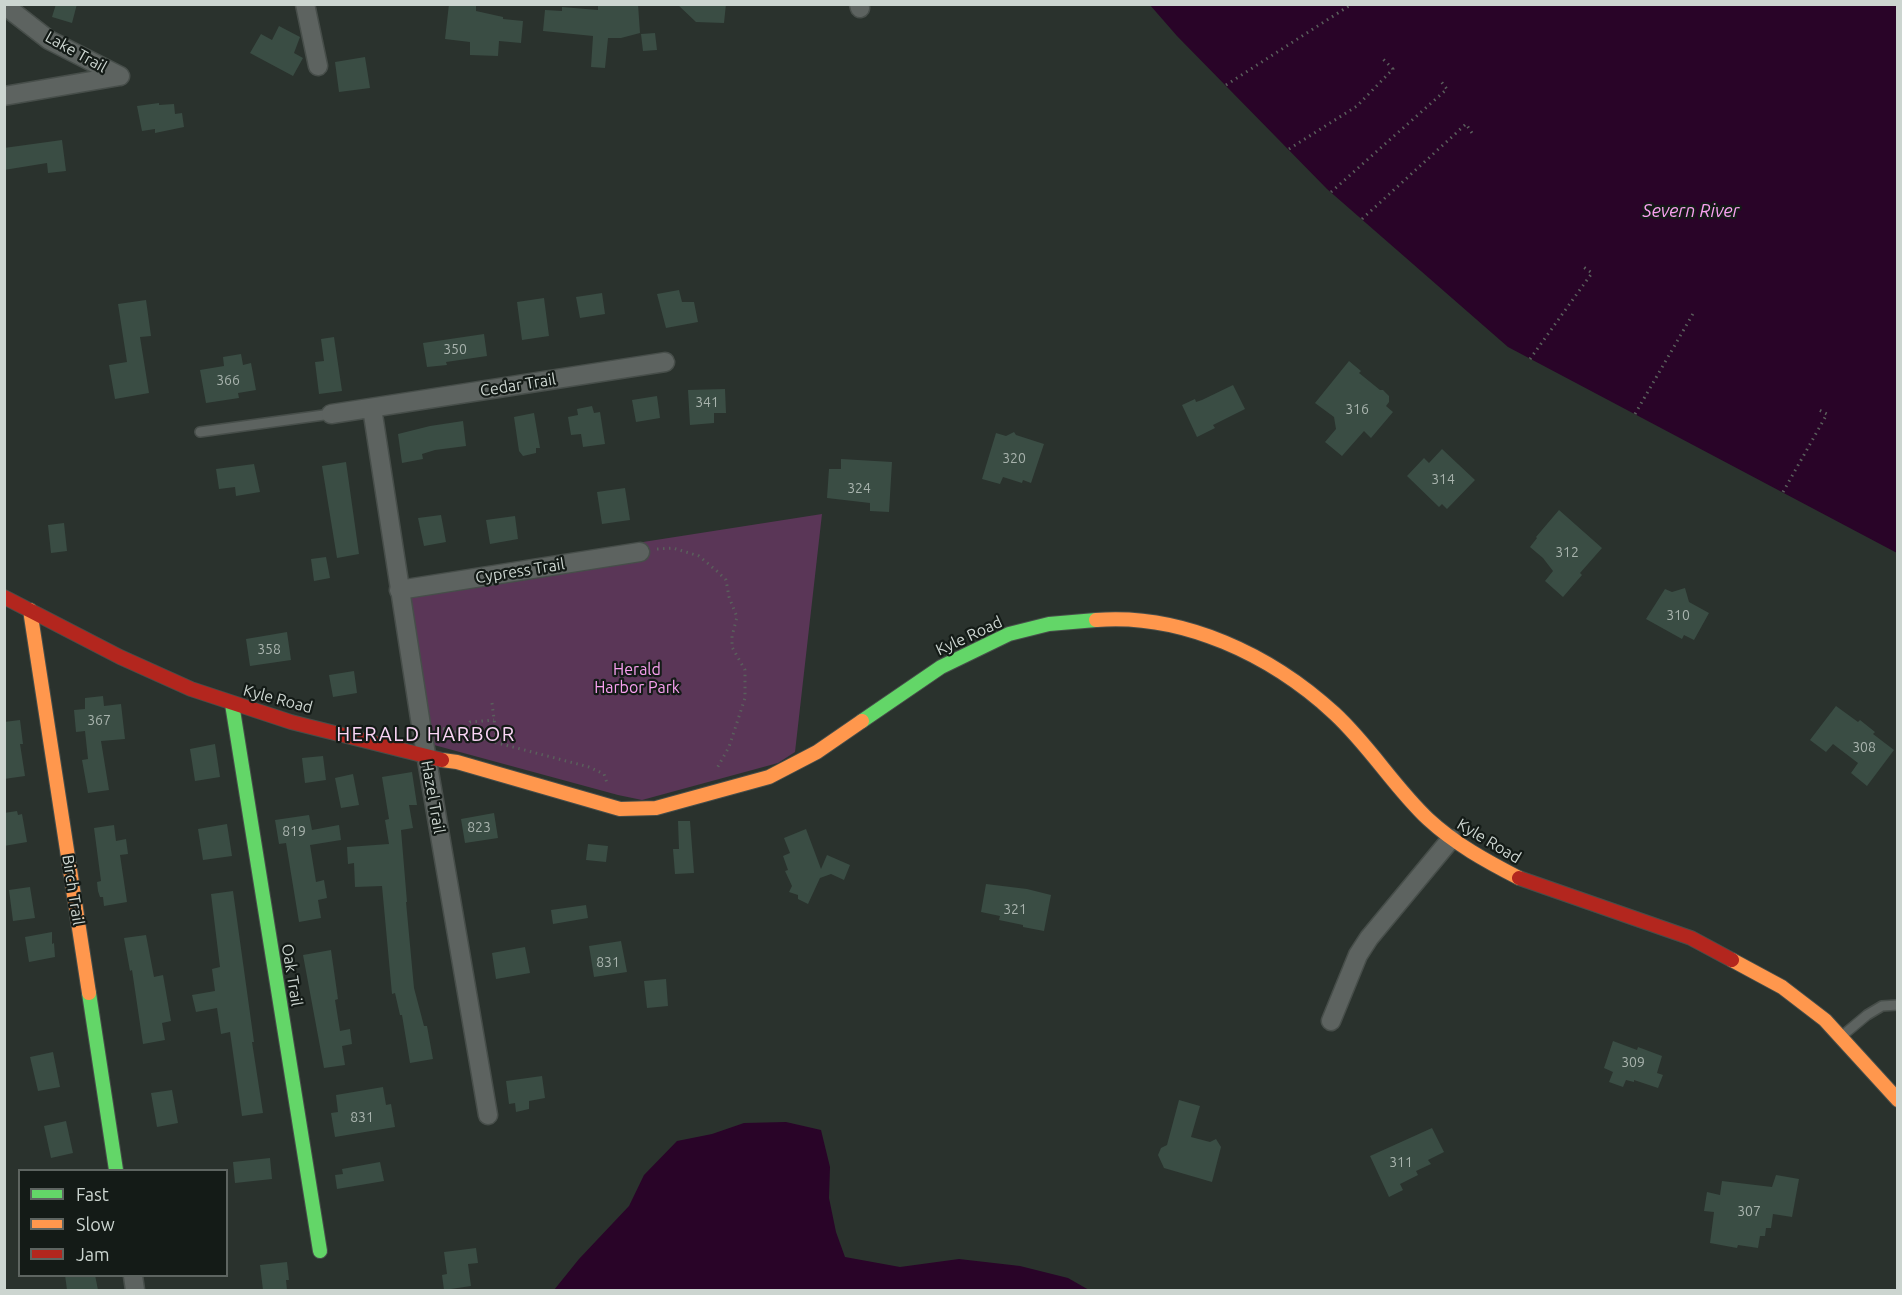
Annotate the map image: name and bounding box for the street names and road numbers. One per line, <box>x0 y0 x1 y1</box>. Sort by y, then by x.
street label: Lake Trail <box>42 27 110 77</box>
street label: Cedar Trail <box>479 370 557 400</box>
street label: Cypress Trail <box>474 554 566 588</box>
street label: Kyle Road <box>933 612 1005 660</box>
street label: Kyle Road <box>241 681 315 717</box>
street label: Hazel Trail <box>417 759 449 835</box>
street label: Kyle Road <box>1454 815 1524 867</box>
street label: Birch Trail <box>58 853 88 927</box>
street label: Oak Trail <box>278 942 306 1008</box>

